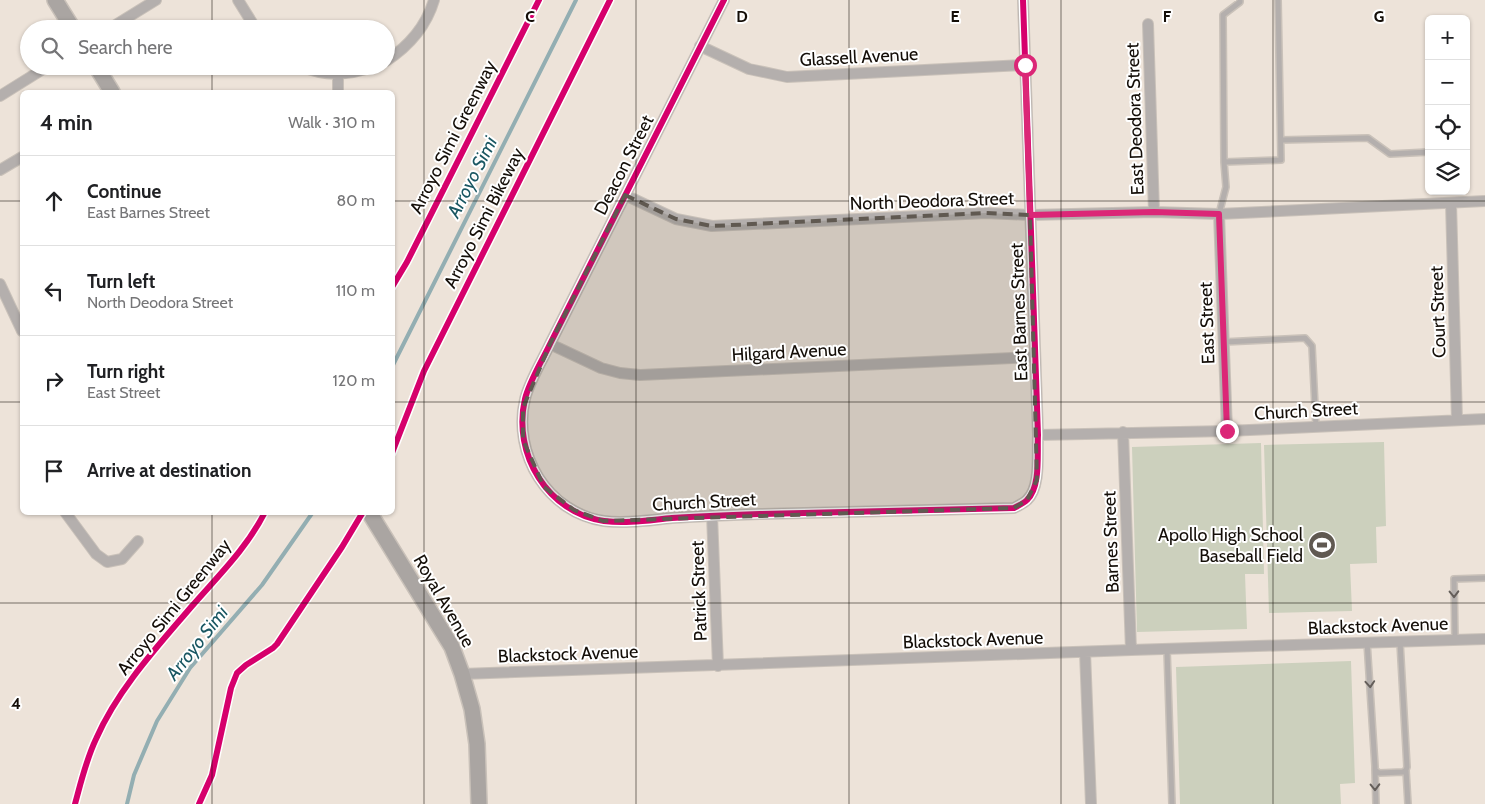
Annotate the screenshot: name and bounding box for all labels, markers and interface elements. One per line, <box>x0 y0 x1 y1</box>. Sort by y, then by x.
text: C <box>525 7 535 26</box>
text: D <box>736 7 748 26</box>
text: E <box>950 7 960 26</box>
text: F <box>1163 7 1172 26</box>
text: G <box>1374 7 1384 26</box>
map controls <box>1425 15 1470 195</box>
button: + <box>1425 15 1470 60</box>
search box <box>20 20 395 75</box>
icon: search <box>38 34 66 62</box>
text: Search here <box>78 36 172 59</box>
street label: East Deodora Street <box>1121 42 1149 196</box>
street label: Glassell Avenue <box>799 43 919 71</box>
route start <box>1014 54 1037 77</box>
street label: Arroyo Simi Greenway <box>405 57 501 217</box>
button: − <box>1425 60 1470 105</box>
button: locate <box>1425 105 1470 150</box>
text: 4 min <box>40 110 93 135</box>
street label: Deacon Street <box>589 111 659 219</box>
text: Walk · 310 m <box>288 113 375 132</box>
water label: Arroyo Simi <box>442 133 502 221</box>
street label: Arroyo Simi Bikeway <box>439 144 529 292</box>
button: layers <box>1425 150 1470 195</box>
text: Continue <box>87 180 161 203</box>
icon: ahead <box>40 187 68 215</box>
street label: North Deodora Street <box>849 187 1015 215</box>
text: 80 m <box>337 191 375 210</box>
text: East Barnes Street <box>87 203 210 222</box>
street label: East Barnes Street <box>1006 243 1032 381</box>
street label: Court Street <box>1425 266 1451 358</box>
text: Turn left <box>87 270 155 293</box>
icon: left <box>40 277 68 305</box>
text: 110 m <box>336 281 375 300</box>
street label: East Street <box>1195 281 1219 365</box>
text: North Deodora Street <box>87 293 233 312</box>
street label: Hilgard Avenue <box>731 338 847 366</box>
text: Turn right <box>87 360 165 383</box>
icon: right <box>40 367 68 395</box>
text: 120 m <box>333 371 375 390</box>
text: East Street <box>87 383 160 402</box>
street label: Church Street <box>1254 397 1358 425</box>
route end <box>1216 420 1239 443</box>
icon: arrive <box>40 457 68 485</box>
text: Arrive at destination <box>87 459 251 482</box>
street label: Church Street <box>652 488 756 516</box>
street label: Barnes Street <box>1098 491 1124 593</box>
place label: Apollo High School Baseball Field <box>1158 524 1304 567</box>
sports icon: Apollo High School Baseball Field <box>1307 530 1337 560</box>
street label: Arroyo Simi Greenway <box>112 535 236 679</box>
street label: Patrick Street <box>686 540 712 642</box>
street label: Royal Avenue <box>409 551 479 651</box>
one-way arrow <box>1449 590 1459 598</box>
water label: Arroyo Simi <box>161 601 233 685</box>
street label: Blackstock Avenue <box>1307 613 1449 639</box>
street label: Blackstock Avenue <box>902 627 1044 653</box>
street label: Blackstock Avenue <box>497 641 639 667</box>
one-way arrow <box>1364 680 1375 688</box>
text: 4 <box>11 694 21 713</box>
one-way arrow <box>1370 784 1380 791</box>

